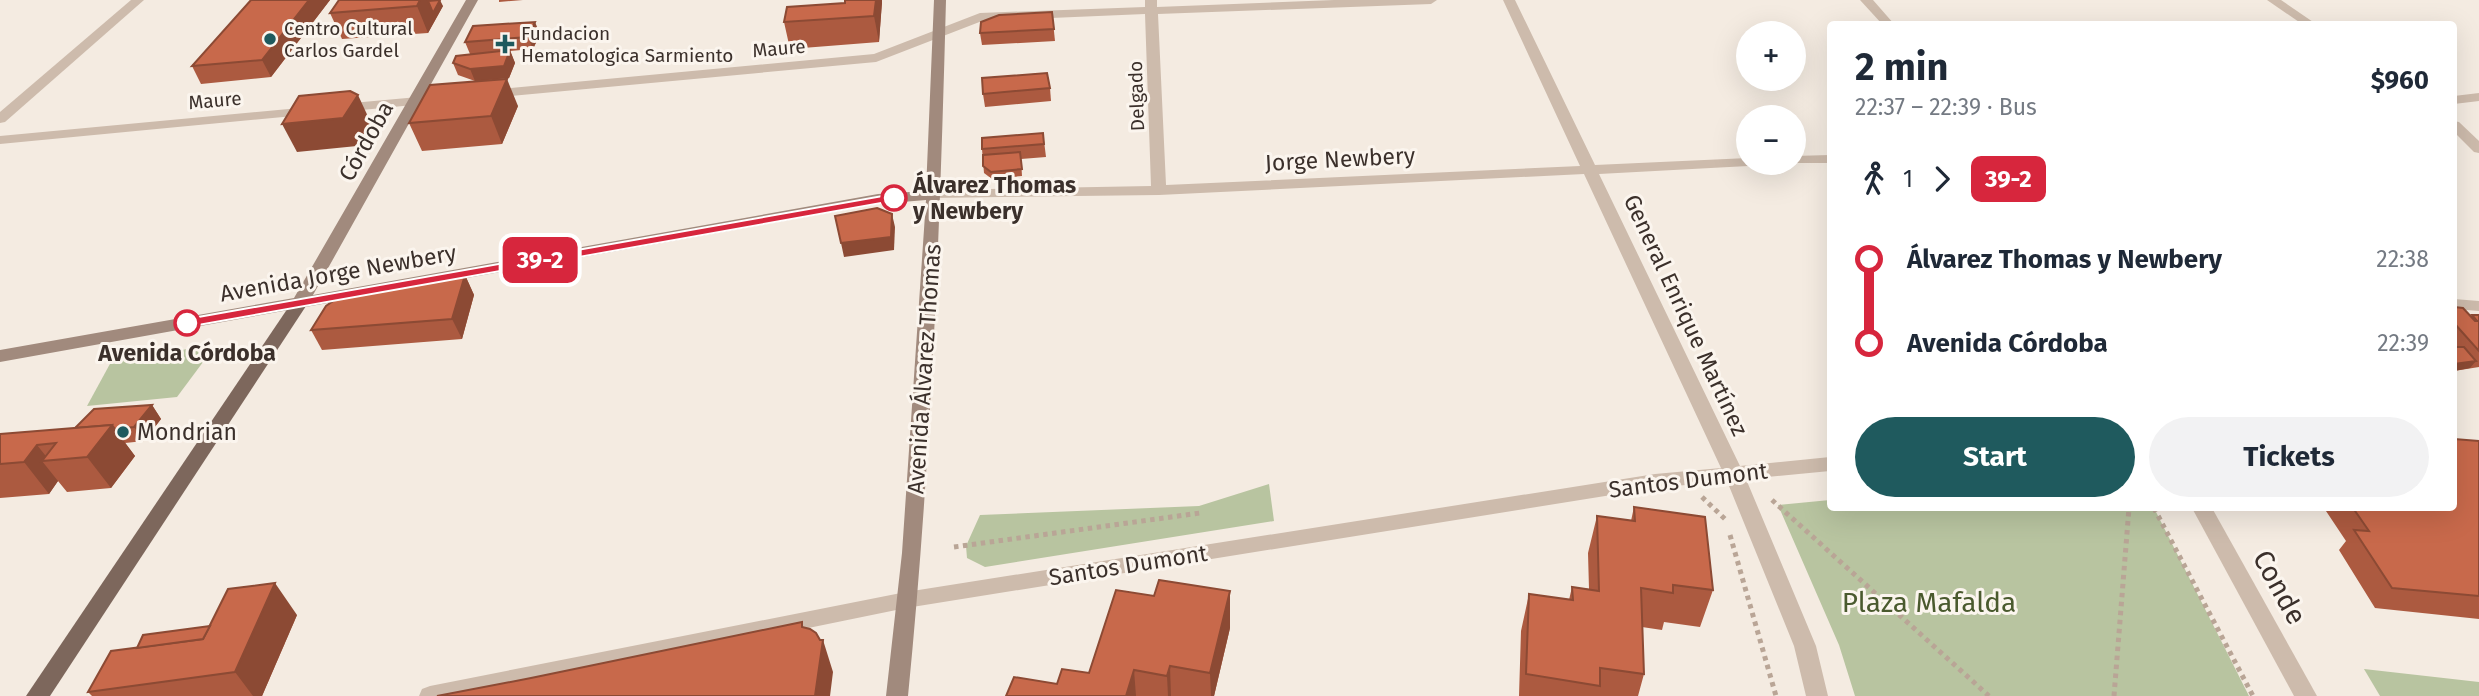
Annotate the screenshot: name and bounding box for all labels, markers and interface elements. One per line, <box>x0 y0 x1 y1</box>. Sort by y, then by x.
place label: Centro Cultural Carlos Gardel <box>284 17 413 62</box>
map controls <box>1736 21 1806 175</box>
button: + <box>1736 21 1806 91</box>
place label: Fundacion Hematologica Sarmiento <box>521 22 733 67</box>
marker: Centro Cultural Carlos Gardel <box>262 31 278 47</box>
marker: Fundacion Hematologica Sarmiento <box>495 34 515 54</box>
street label: Maure <box>751 35 807 62</box>
text: 2 min <box>1855 44 1948 90</box>
street label: Delgado <box>1124 60 1149 132</box>
text: $960 <box>2371 65 2429 96</box>
street label: Maure <box>187 87 243 114</box>
text: 22:37 – 22:39 · Bus <box>1855 93 2037 121</box>
street label: Córdoba <box>333 96 399 186</box>
button: − <box>1736 105 1806 175</box>
street label: Jorge Newbery <box>1264 141 1416 177</box>
icon: walk <box>1855 160 1893 198</box>
icon: forward <box>1923 160 1961 198</box>
text: 1 <box>1903 165 1913 193</box>
text: 39-2 <box>1985 165 2032 193</box>
place label: Álvarez Thomas y Newbery <box>912 170 1076 225</box>
marker: Álvarez Thomas y Newbery <box>881 185 907 211</box>
street label: General Enrique Martínez <box>1618 190 1754 440</box>
line badge: 39-2 <box>491 237 589 283</box>
street label: Avenida Jorge Newbery <box>218 238 459 308</box>
street label: Avenida Álvarez Thomas <box>900 243 947 495</box>
text: Álvarez Thomas y Newbery <box>1907 244 2222 275</box>
text: 22:38 <box>2376 245 2429 273</box>
text: 39-2 <box>517 246 563 274</box>
marker: Avenida Córdoba <box>174 310 200 336</box>
text: Avenida Córdoba <box>1907 328 2108 359</box>
text: 22:39 <box>2377 329 2429 357</box>
place label: Avenida Córdoba <box>97 339 276 367</box>
button: Start <box>1855 417 2135 497</box>
button: Tickets <box>2149 417 2429 497</box>
place label: Mondrian <box>137 418 237 446</box>
marker: Mondrian <box>115 424 131 440</box>
street label: Santos Dumont <box>1607 456 1770 504</box>
street label: Santos Dumont <box>1047 539 1210 591</box>
street label: Conde <box>2246 544 2313 630</box>
park label: Plaza Mafalda <box>1842 586 2016 619</box>

